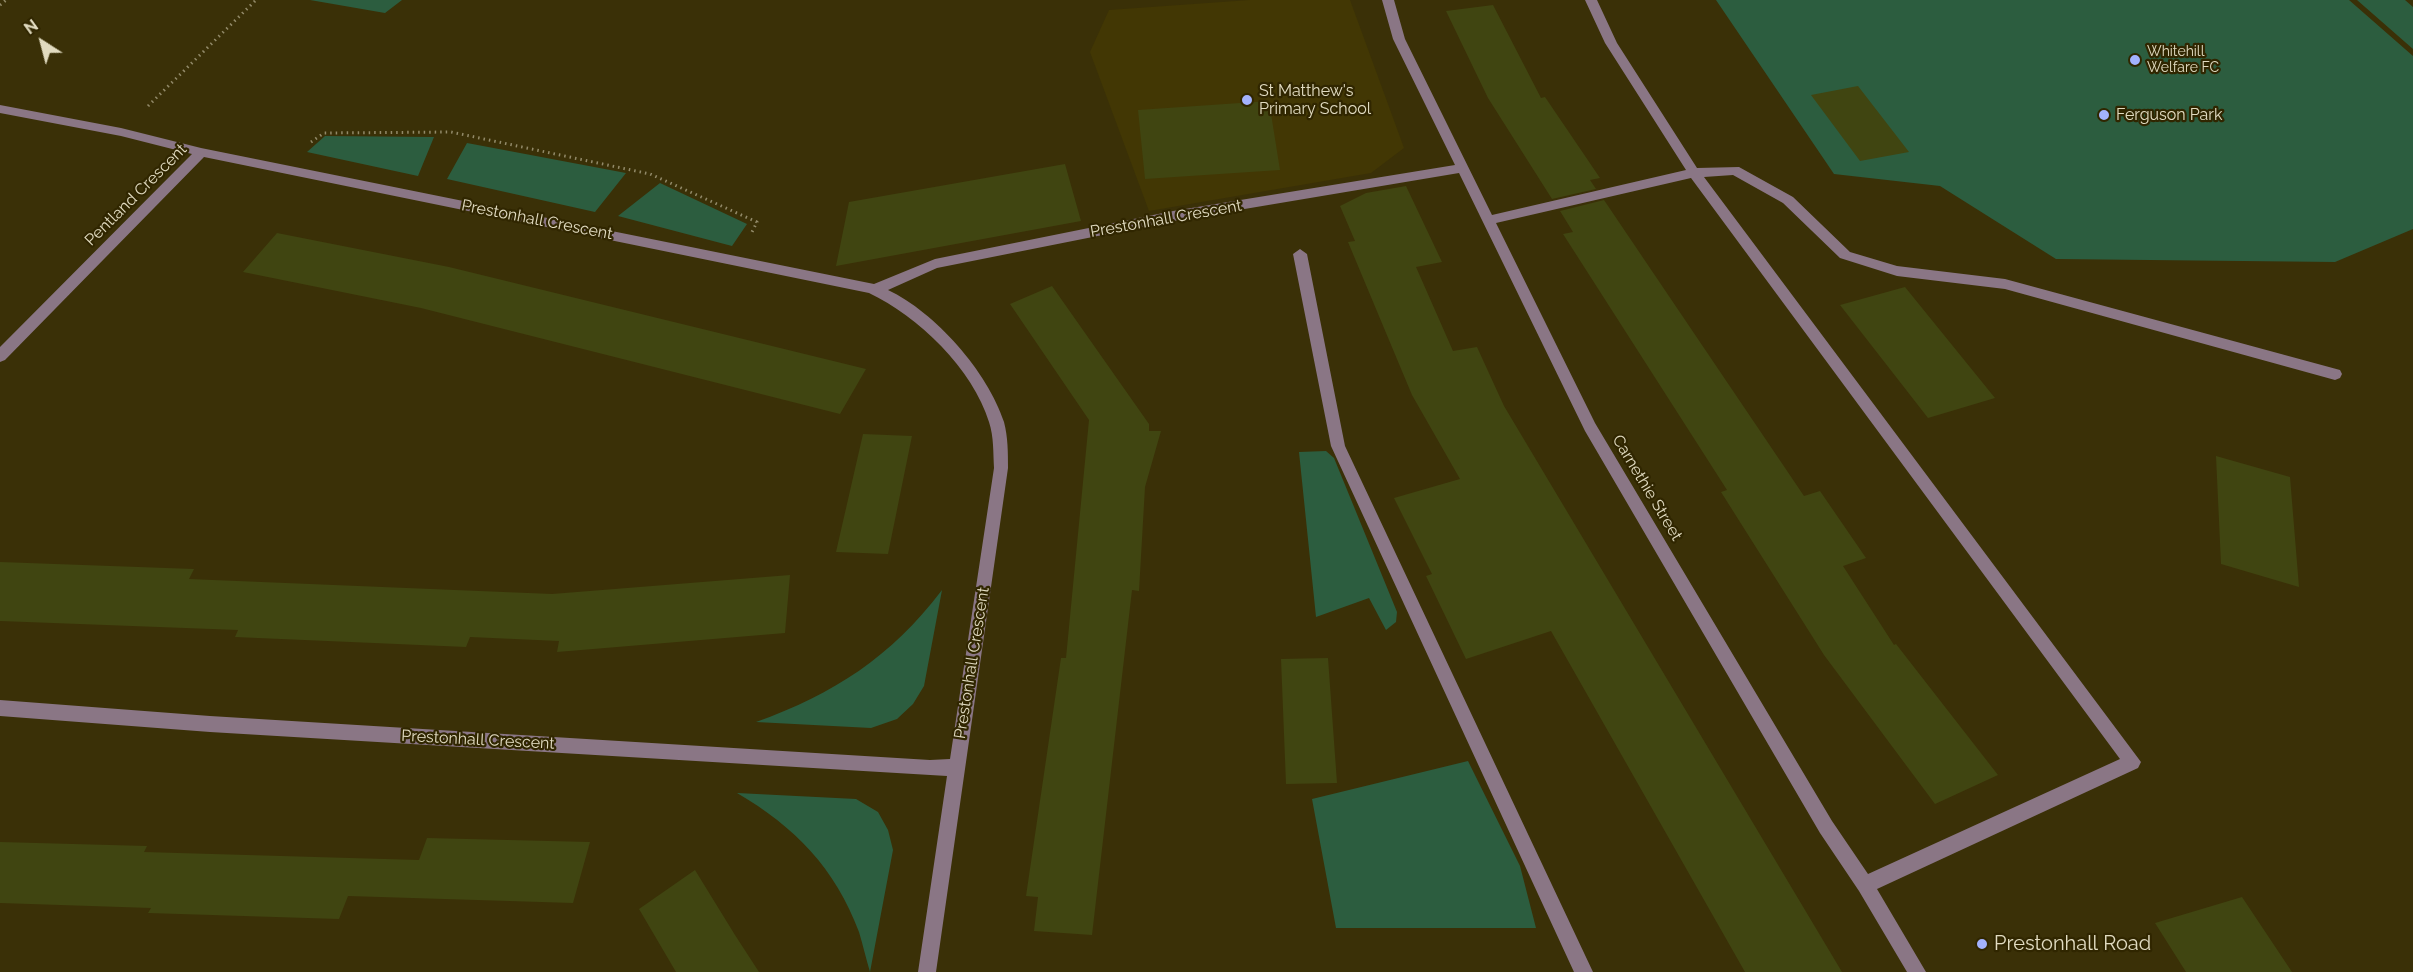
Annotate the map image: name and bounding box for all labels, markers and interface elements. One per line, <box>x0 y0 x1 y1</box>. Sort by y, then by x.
north arrow <box>12 12 72 72</box>
text: N <box>21 16 42 38</box>
place label: Whitehill Welfare FC <box>2147 44 2219 76</box>
marker: Whitehill Welfare FC <box>2128 53 2142 67</box>
place label: St Matthew's Primary School <box>1259 81 1371 119</box>
marker: St Matthew's Primary School <box>1240 93 1254 107</box>
place label: Ferguson Park <box>2116 105 2222 125</box>
marker: Ferguson Park <box>2097 108 2111 122</box>
street label: Pentland Crescent <box>81 140 191 250</box>
street label: Prestonhall Crescent <box>460 196 614 244</box>
street label: Prestonhall Crescent <box>1089 196 1243 242</box>
street label: Carnethie Street <box>1608 432 1686 544</box>
street label: Prestonhall Crescent <box>951 586 993 740</box>
street label: Prestonhall Crescent <box>401 726 555 754</box>
place label: Prestonhall Road <box>1994 932 2151 956</box>
marker: Prestonhall Road <box>1975 937 1989 951</box>

